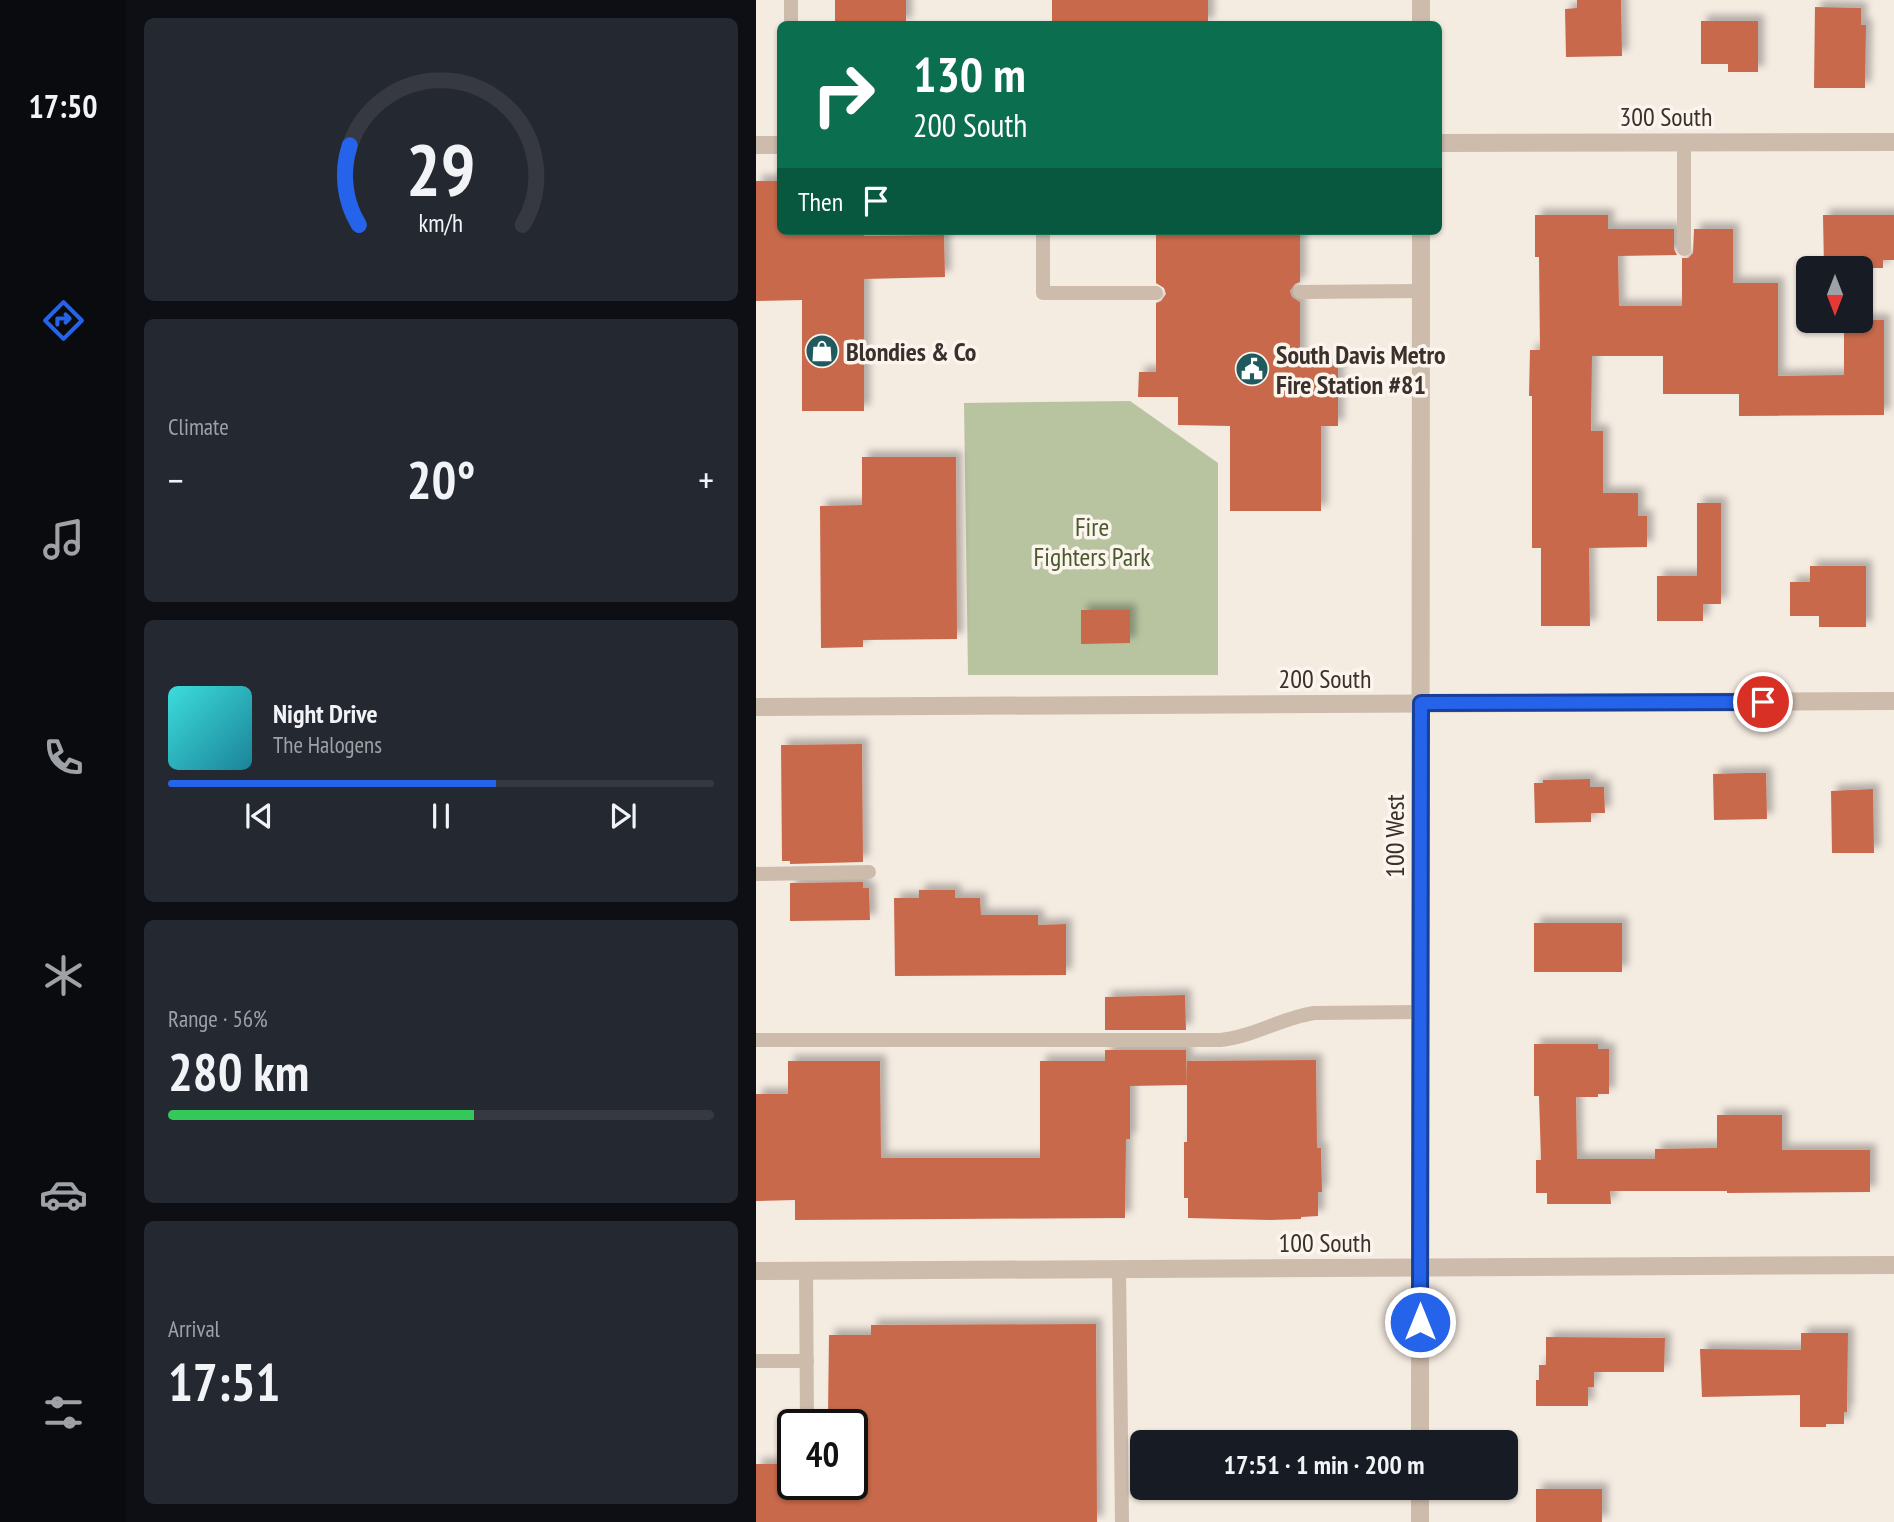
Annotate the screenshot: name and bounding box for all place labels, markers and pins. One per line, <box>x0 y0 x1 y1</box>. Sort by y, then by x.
shop icon: Blondies & Co <box>803 332 841 370</box>
place label: Blondies & Co <box>846 335 976 368</box>
place label: South Davis Metro Fire Station #81 <box>1276 338 1446 401</box>
public building icon: South Davis Metro Fire Station #81 <box>1233 350 1271 388</box>
pin <box>1733 672 1793 732</box>

